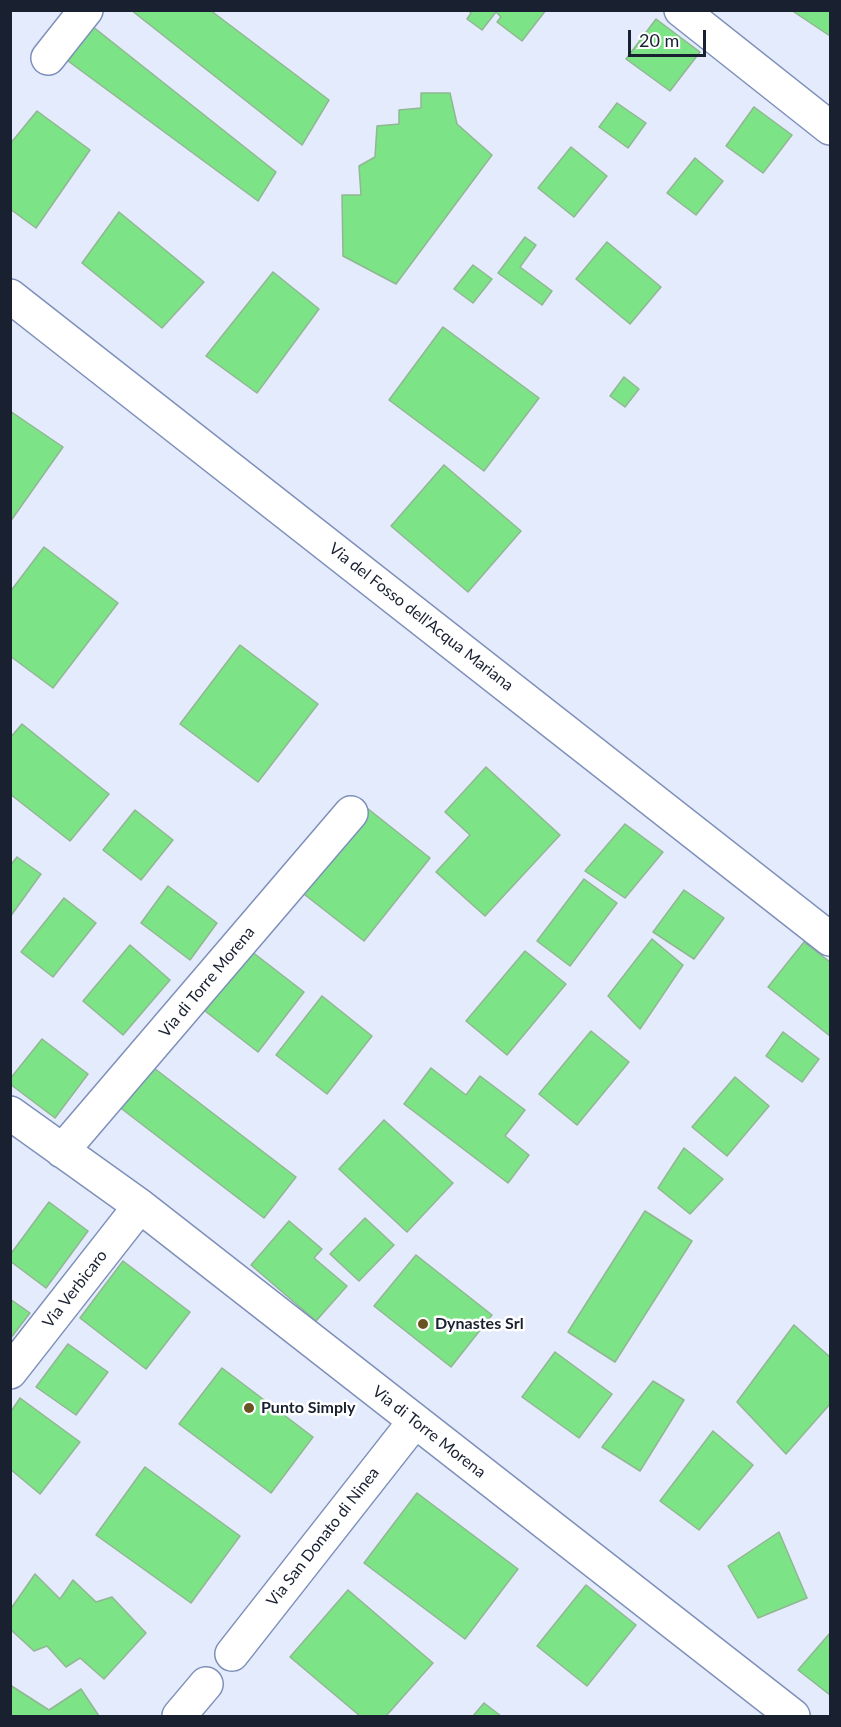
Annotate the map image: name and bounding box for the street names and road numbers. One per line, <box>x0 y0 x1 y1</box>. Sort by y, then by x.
street label: Via del Fosso dell'Acqua Mariana <box>325 539 517 695</box>
street label: Via di Torre Morena <box>155 923 259 1041</box>
street label: Via Verbicaro <box>39 1246 111 1332</box>
street label: Via di Torre Morena <box>368 1382 490 1482</box>
street label: Via San Donato di Ninea <box>263 1464 383 1610</box>

